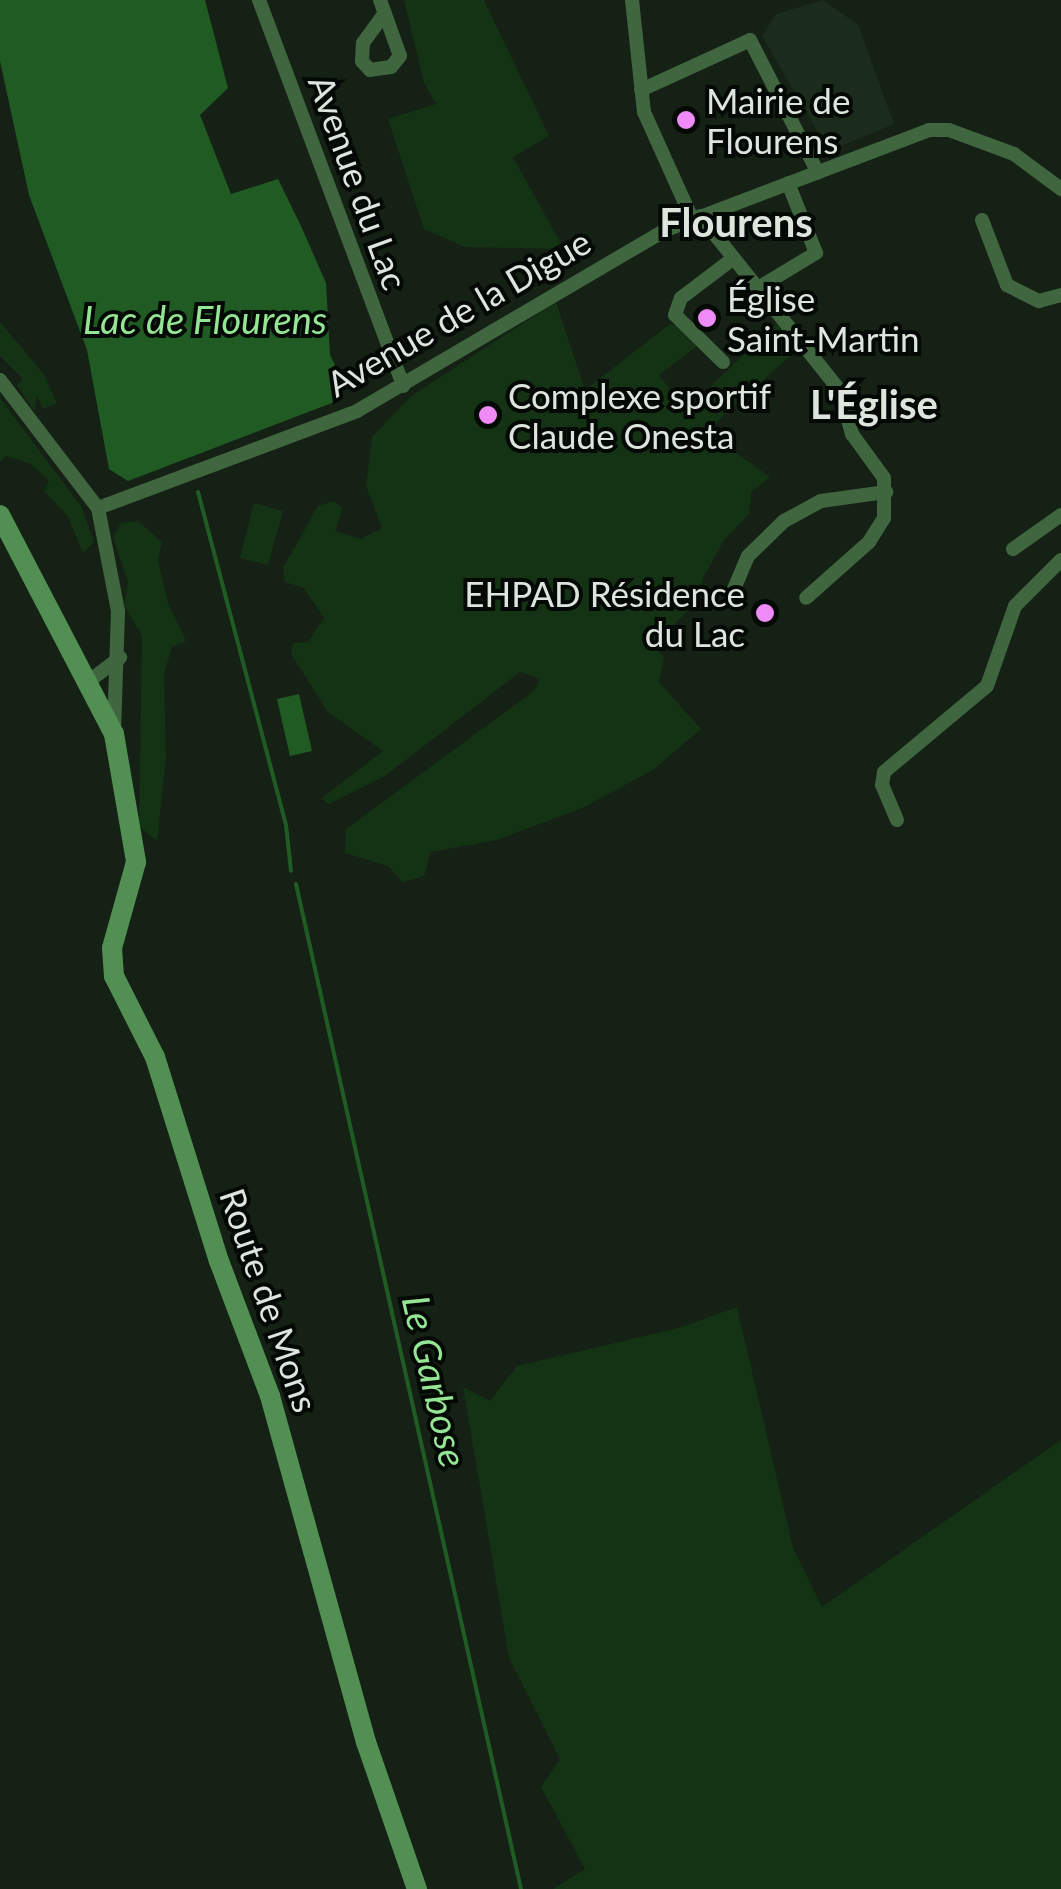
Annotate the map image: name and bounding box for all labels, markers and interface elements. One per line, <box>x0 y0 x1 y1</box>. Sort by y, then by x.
street label: Avenue du Lac <box>301 69 417 295</box>
place label: Mairie de Flourens <box>706 79 850 161</box>
marker: Mairie de Flourens <box>675 109 697 131</box>
district label: Flourens <box>659 198 813 246</box>
street label: Avenue de la Digue <box>319 219 597 405</box>
place label: Église Saint-Martin <box>727 277 920 359</box>
water label: Lac de Flourens <box>83 297 327 343</box>
marker: Église Saint-Martin <box>696 307 718 329</box>
place label: Complexe sportif Claude Onesta <box>508 374 771 456</box>
district label: L'Église <box>810 380 938 428</box>
marker: Complexe sportif Claude Onesta <box>477 404 499 426</box>
place label: EHPAD Résidence du Lac <box>464 572 745 654</box>
marker: EHPAD Résidence du Lac <box>754 602 776 624</box>
street label: Route de Mons <box>212 1183 328 1417</box>
water label: Le Garbose <box>393 1291 477 1471</box>

